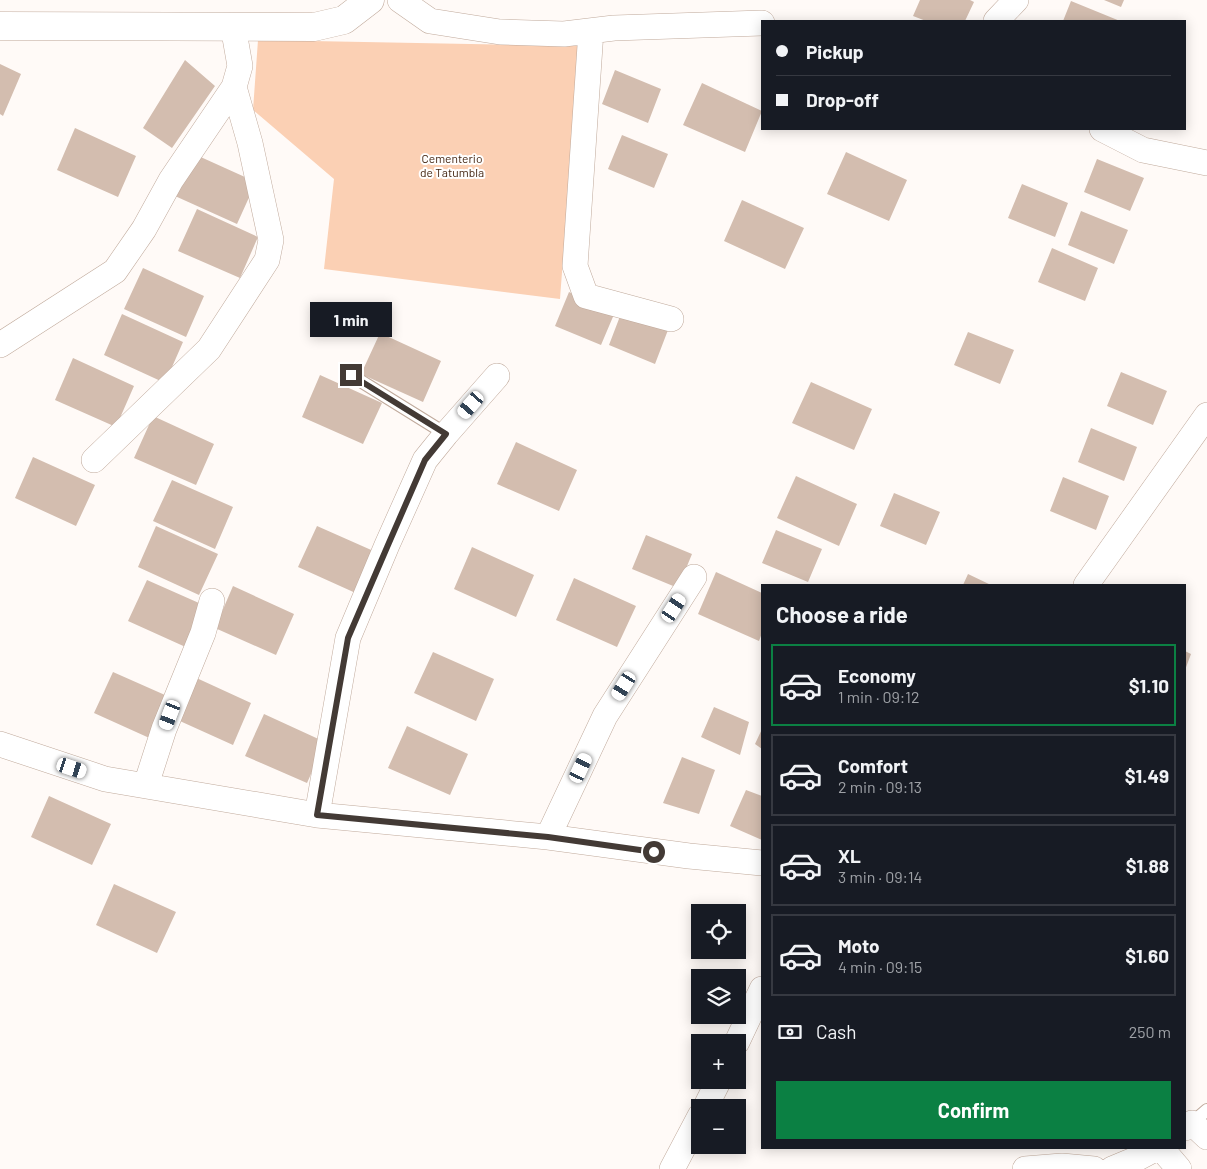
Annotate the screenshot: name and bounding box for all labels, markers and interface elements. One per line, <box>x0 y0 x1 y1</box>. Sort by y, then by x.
text: Pickup <box>806 40 864 63</box>
text: Drop-off <box>806 88 879 111</box>
park label: Cementerio de Tatumbla <box>420 151 484 179</box>
callout: 1 min <box>310 302 392 338</box>
text: 1 min <box>333 310 369 329</box>
route end <box>340 364 362 386</box>
car <box>455 389 486 421</box>
car <box>659 591 688 625</box>
text: Choose a ride <box>776 601 908 627</box>
icon: car <box>778 663 823 708</box>
text: Economy <box>838 664 916 687</box>
car <box>609 669 638 703</box>
text: $1.10 <box>1129 674 1169 697</box>
text: 1 min · 09:12 <box>838 687 919 706</box>
car <box>157 698 182 732</box>
car <box>567 751 594 785</box>
icon: car <box>778 753 823 798</box>
text: Comfort <box>838 754 908 777</box>
car <box>55 756 88 780</box>
text: $1.49 <box>1125 764 1169 787</box>
text: 2 min · 09:13 <box>838 777 922 796</box>
route start <box>643 841 665 863</box>
icon: car <box>778 843 823 888</box>
text: XL <box>838 844 861 867</box>
text: $1.88 <box>1126 854 1169 877</box>
text: 3 min · 09:14 <box>838 867 922 886</box>
map controls <box>691 904 746 1154</box>
button: locate <box>691 904 746 959</box>
icon: car <box>778 933 823 978</box>
text: Moto <box>838 934 880 957</box>
text: $1.60 <box>1125 944 1169 967</box>
text: 4 min · 09:15 <box>838 957 922 976</box>
button: layers <box>691 969 746 1024</box>
icon: cash <box>776 1018 804 1046</box>
text: Cash <box>816 1020 857 1043</box>
text: 250 m <box>1129 1022 1171 1041</box>
button: + <box>691 1034 746 1089</box>
button: Confirm <box>776 1081 1171 1139</box>
button: − <box>691 1099 746 1154</box>

